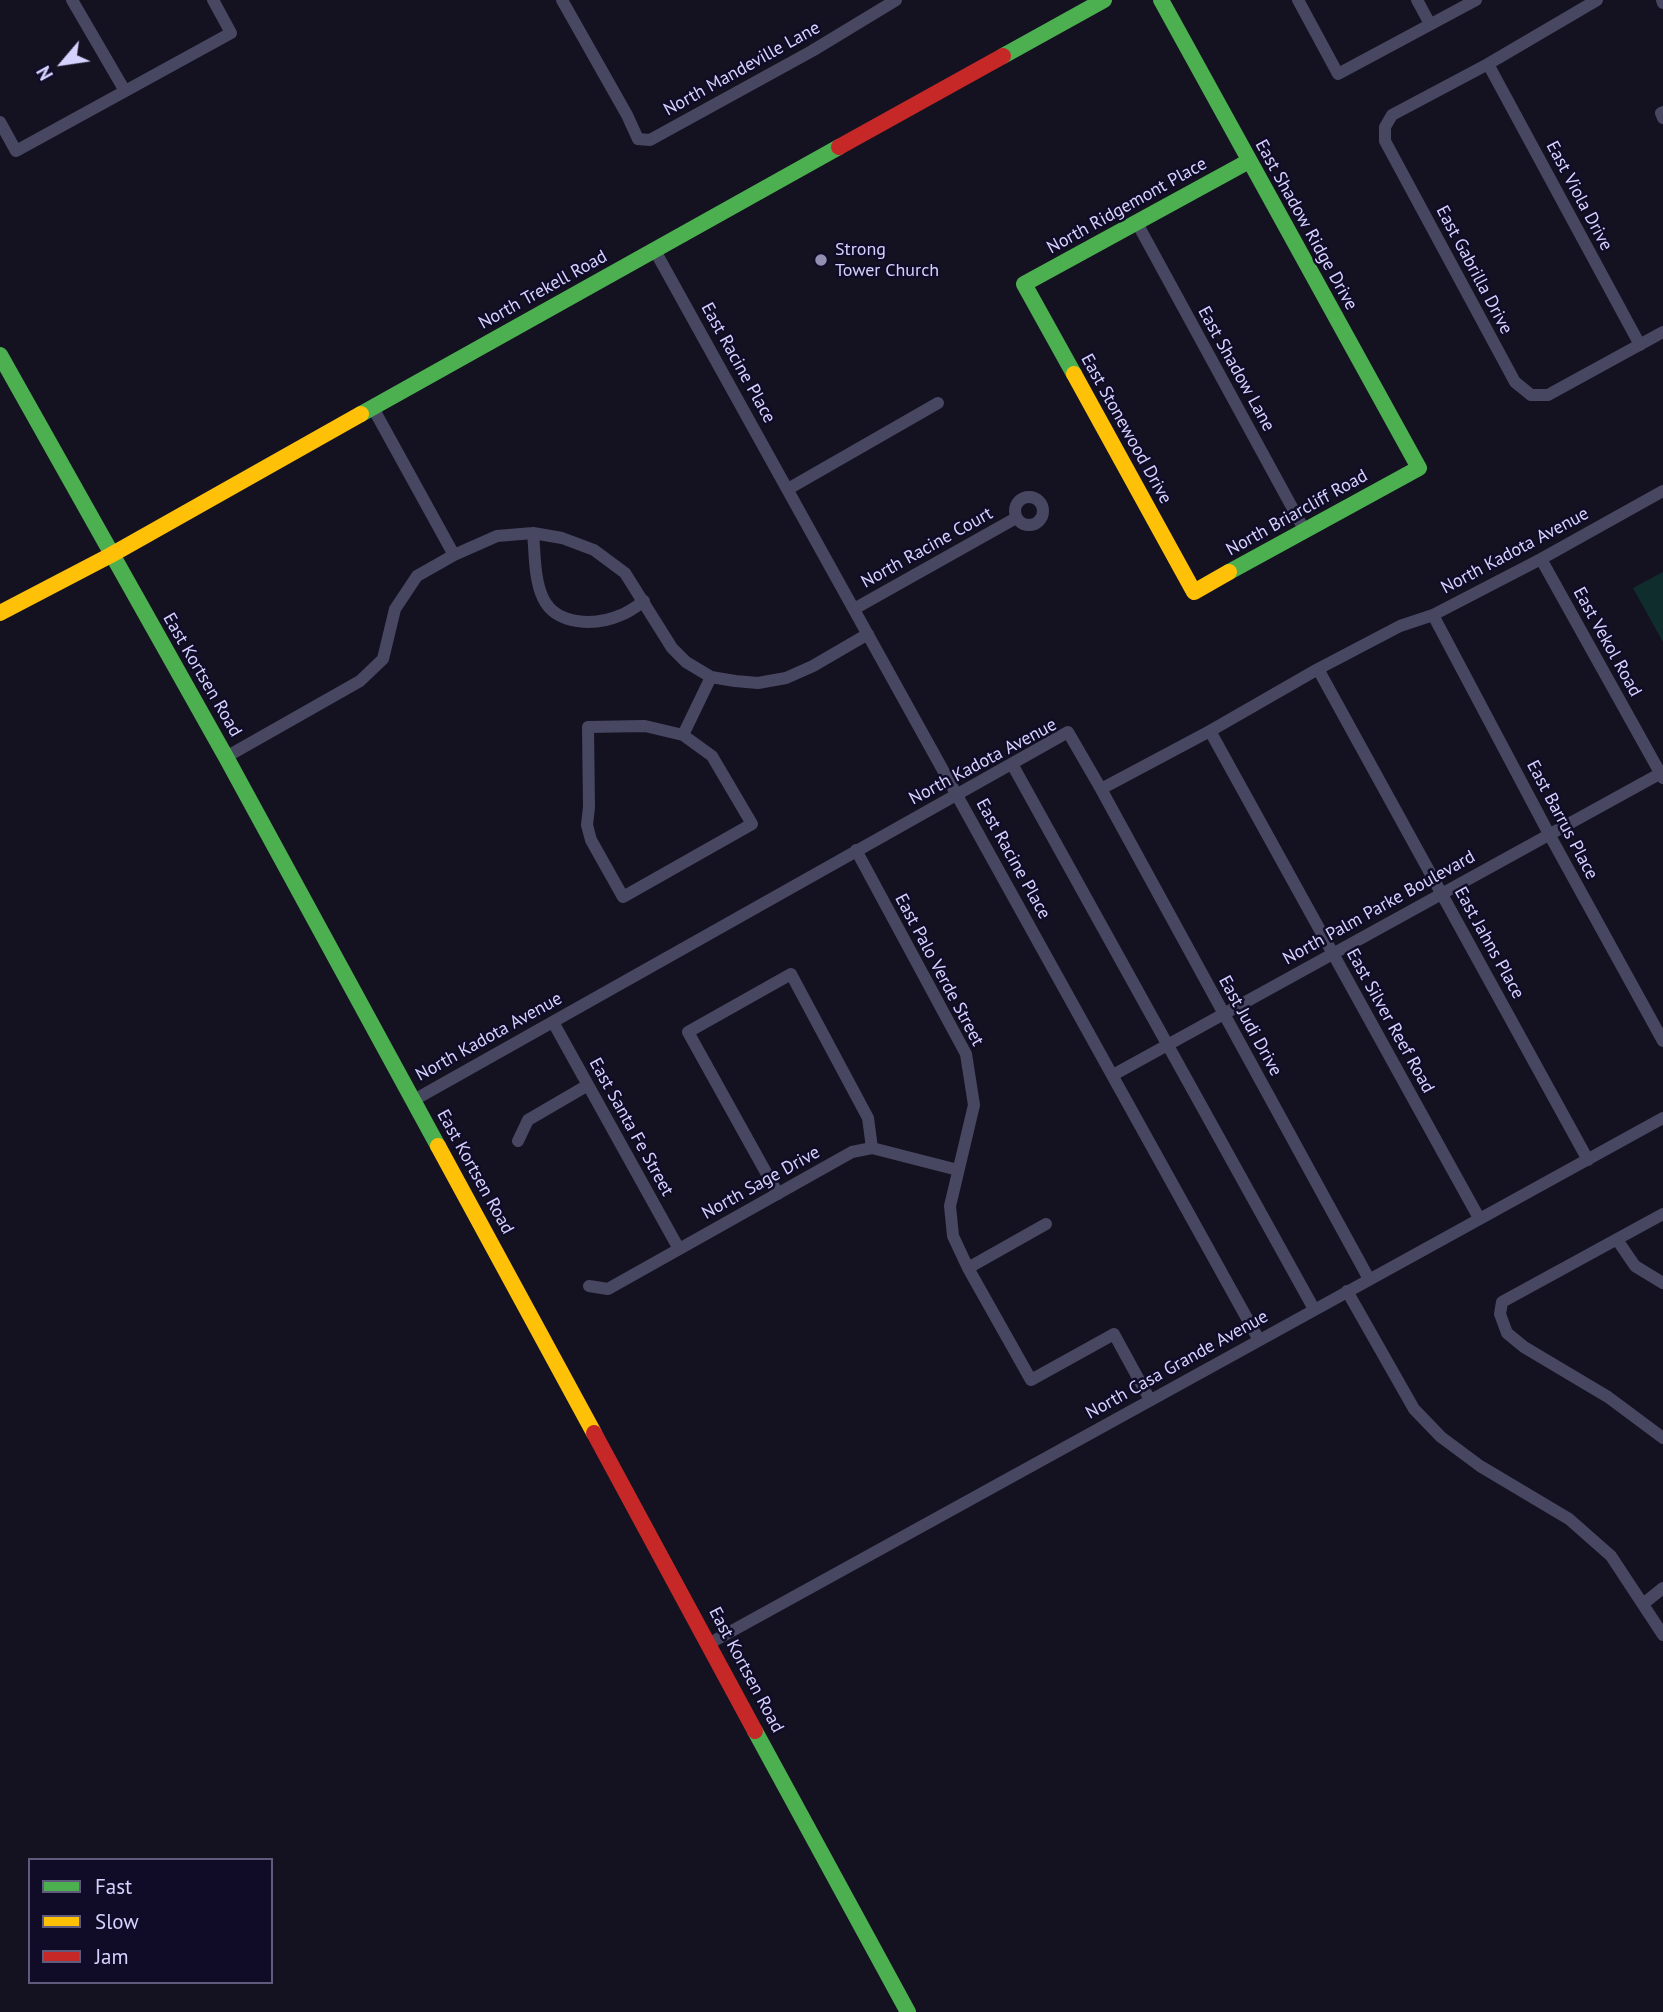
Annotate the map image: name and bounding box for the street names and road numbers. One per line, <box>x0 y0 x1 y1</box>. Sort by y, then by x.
street label: North Mandeville Lane <box>660 17 824 121</box>
street label: East Shadow Ridge Drive <box>1250 136 1362 314</box>
street label: East Viola Drive <box>1541 137 1617 255</box>
street label: North Ridgemont Place <box>1043 153 1211 259</box>
street label: East Gabrilla Drive <box>1431 202 1517 338</box>
street label: North Trekell Road <box>475 246 611 334</box>
street label: East Racine Place <box>696 299 780 427</box>
street label: East Shadow Lane <box>1193 303 1279 435</box>
street label: East Stonewood Drive <box>1076 350 1176 508</box>
street label: North Briarcliff Road <box>1223 465 1371 561</box>
street label: North Racine Court <box>857 503 997 593</box>
street label: North Kadota Avenue <box>1438 503 1592 599</box>
street label: East Vekol Road <box>1568 584 1646 700</box>
street label: East Kortsen Road <box>158 609 246 741</box>
street label: North Kadota Avenue <box>906 714 1060 810</box>
street label: East Barrus Place <box>1521 757 1603 883</box>
street label: East Racine Place <box>971 795 1055 923</box>
street label: North Palm Parke Boulevard <box>1279 846 1479 970</box>
street label: East Jahns Place <box>1449 883 1529 1003</box>
street label: East Palo Verde Street <box>890 890 988 1050</box>
street label: East Silver Reef Road <box>1341 945 1439 1097</box>
street label: East Judi Drive <box>1213 972 1287 1080</box>
street label: North Kadota Avenue <box>412 988 566 1086</box>
street label: East Santa Fe Street <box>584 1054 678 1200</box>
street label: East Kortsen Road <box>432 1106 518 1238</box>
street label: North Sage Drive <box>698 1142 824 1224</box>
street label: North Casa Grande Avenue <box>1082 1306 1272 1424</box>
street label: East Kortsen Road <box>704 1604 788 1736</box>

